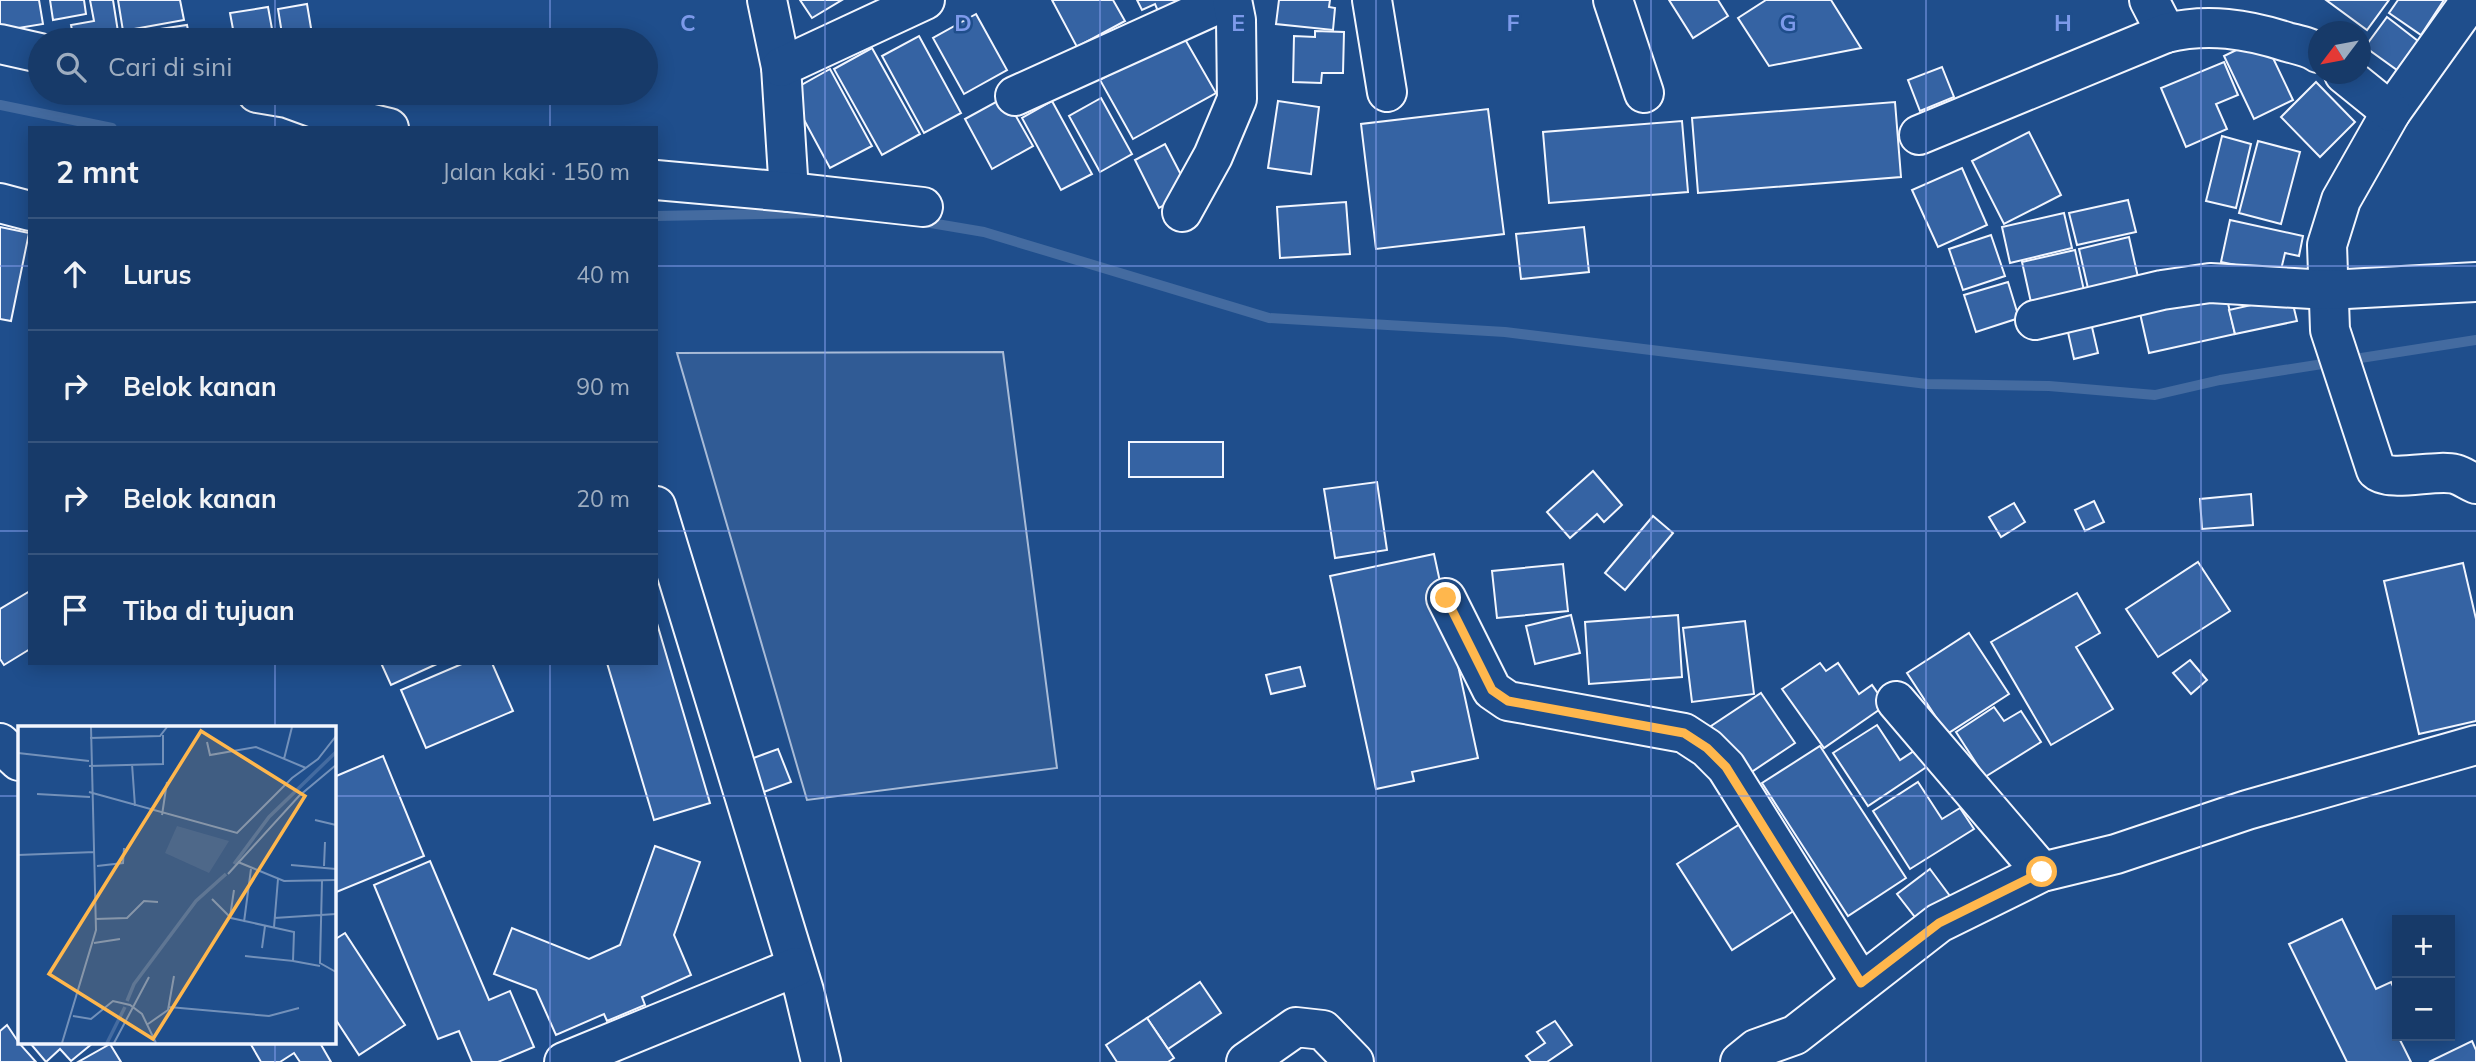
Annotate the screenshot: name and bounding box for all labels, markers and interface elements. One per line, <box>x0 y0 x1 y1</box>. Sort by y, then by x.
text: C <box>680 8 696 37</box>
text: D <box>954 8 972 37</box>
text: E <box>1231 8 1245 37</box>
text: F <box>1506 8 1520 37</box>
text: G <box>1779 8 1797 37</box>
text: H <box>2054 8 2072 37</box>
north arrow <box>2308 21 2371 84</box>
search box <box>28 28 658 105</box>
icon: search <box>52 48 90 86</box>
text: Cari di sini <box>108 50 232 83</box>
text: 2 mnt <box>56 153 139 191</box>
text: Jalan kaki · 150 m <box>442 157 630 186</box>
icon: ahead <box>56 255 94 293</box>
text: Lurus <box>123 258 192 291</box>
text: 40 m <box>576 260 630 289</box>
icon: right <box>56 367 94 405</box>
text: Belok kanan <box>123 370 277 403</box>
text: 90 m <box>576 372 630 401</box>
icon: right <box>56 479 94 517</box>
text: Belok kanan <box>123 482 277 515</box>
text: 20 m <box>576 484 630 513</box>
route end <box>1430 582 1461 613</box>
icon: arrive <box>56 591 94 629</box>
text: Tiba di tujuan <box>123 594 295 627</box>
inset map <box>18 726 336 1044</box>
route start <box>2026 856 2057 887</box>
map controls <box>2392 915 2455 1041</box>
button: + <box>2392 915 2455 978</box>
button: − <box>2392 978 2455 1041</box>

